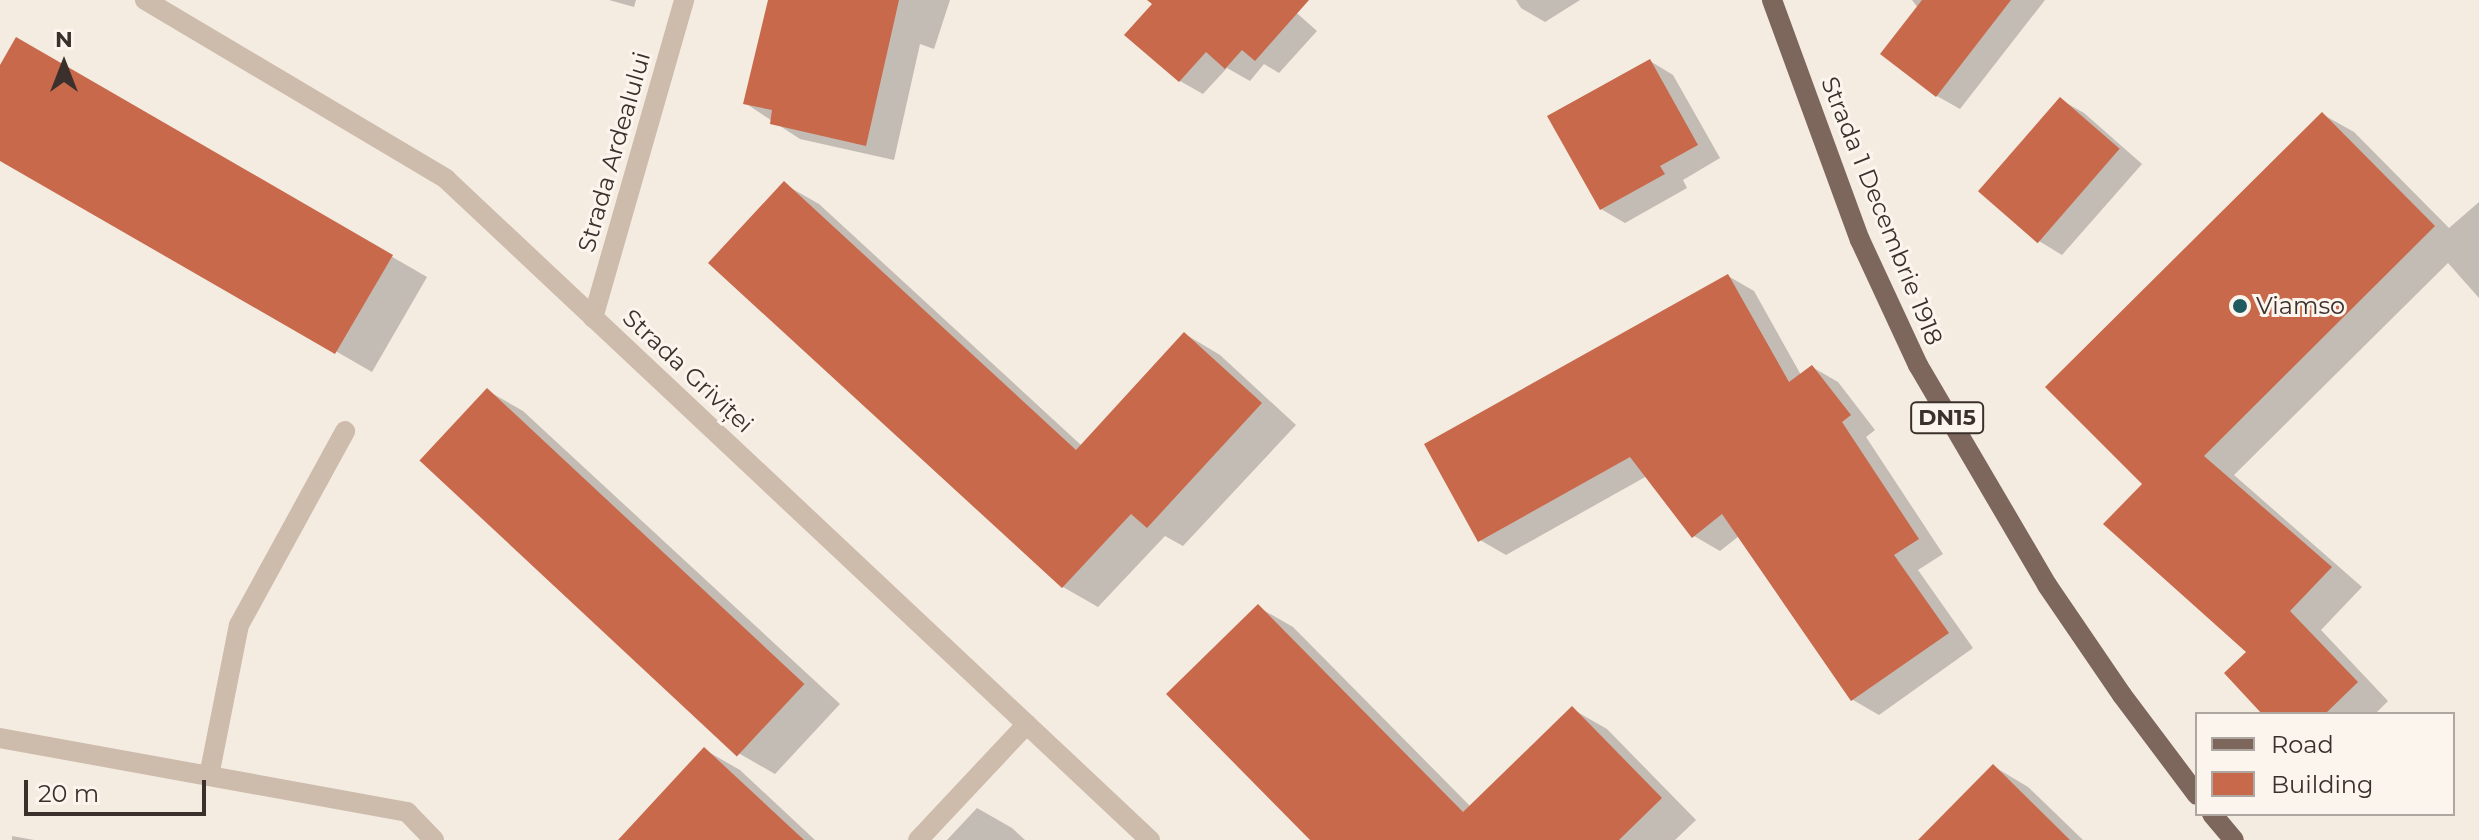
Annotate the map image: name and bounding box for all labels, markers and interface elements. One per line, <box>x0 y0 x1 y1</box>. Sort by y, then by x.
north arrow <box>24 24 104 104</box>
text: N <box>55 26 73 53</box>
street label: Strada Ardealului <box>572 49 656 255</box>
street label: Strada 1 Decembrie 1918 <box>1815 73 1949 349</box>
place label: Viamso <box>2256 292 2345 320</box>
marker: Viamso <box>2231 297 2249 315</box>
street label: Strada Griviței <box>617 303 759 439</box>
road number: DN15 <box>1909 400 1985 436</box>
legend <box>2195 712 2455 816</box>
text: Road <box>2271 730 2334 759</box>
scale bar <box>28 764 210 814</box>
text: Building <box>2271 770 2374 799</box>
text: 20 m <box>38 779 99 808</box>

